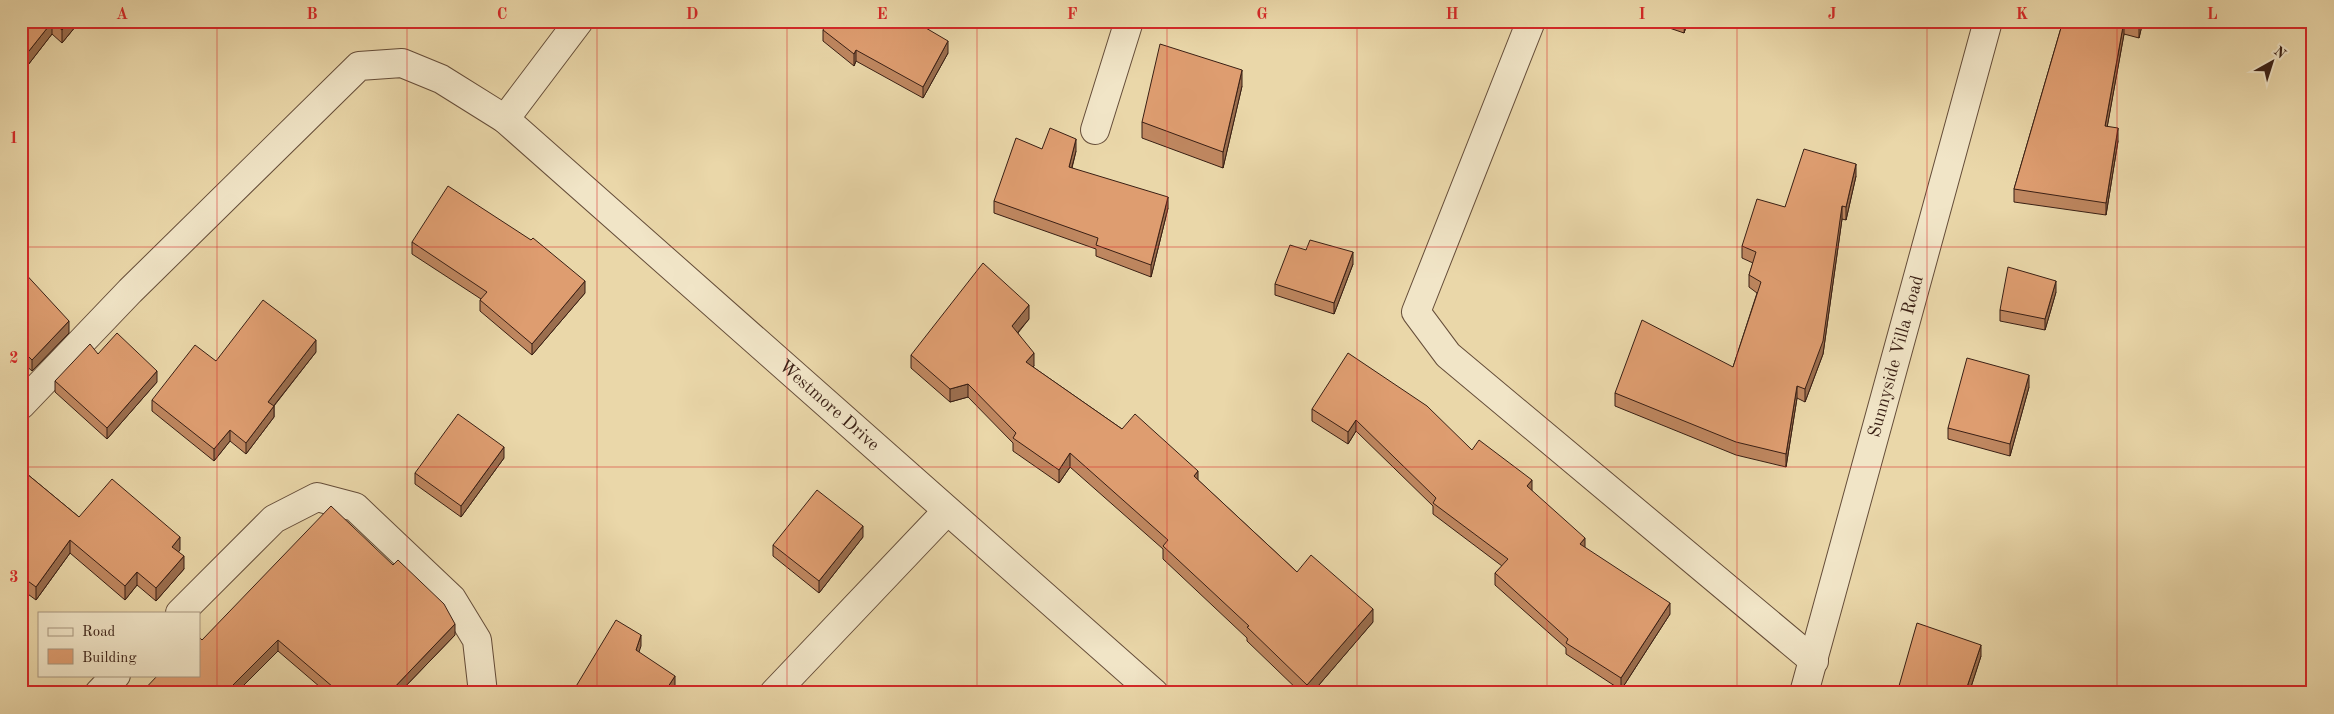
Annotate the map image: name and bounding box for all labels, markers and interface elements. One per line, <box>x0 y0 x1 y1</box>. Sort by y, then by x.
text: A <box>116 7 128 23</box>
text: B <box>306 7 318 23</box>
text: C <box>497 7 507 23</box>
text: D <box>686 7 698 23</box>
text: E <box>876 7 888 23</box>
text: F <box>1067 7 1078 23</box>
text: G <box>1256 7 1268 23</box>
text: H <box>1445 7 1459 23</box>
text: I <box>1638 7 1646 23</box>
text: J <box>1828 7 1837 23</box>
text: K <box>2016 7 2028 23</box>
text: L <box>2207 7 2218 23</box>
north arrow <box>2246 38 2296 88</box>
text: N <box>2271 44 2288 62</box>
text: 1 <box>9 131 19 147</box>
street label: Sunnyside Villa Road <box>1865 273 1927 439</box>
text: 2 <box>9 351 19 367</box>
street label: Westmore Drive <box>775 357 883 454</box>
text: 3 <box>9 570 19 586</box>
legend <box>38 612 200 676</box>
text: Road <box>82 625 116 640</box>
text: Building <box>82 651 137 666</box>

